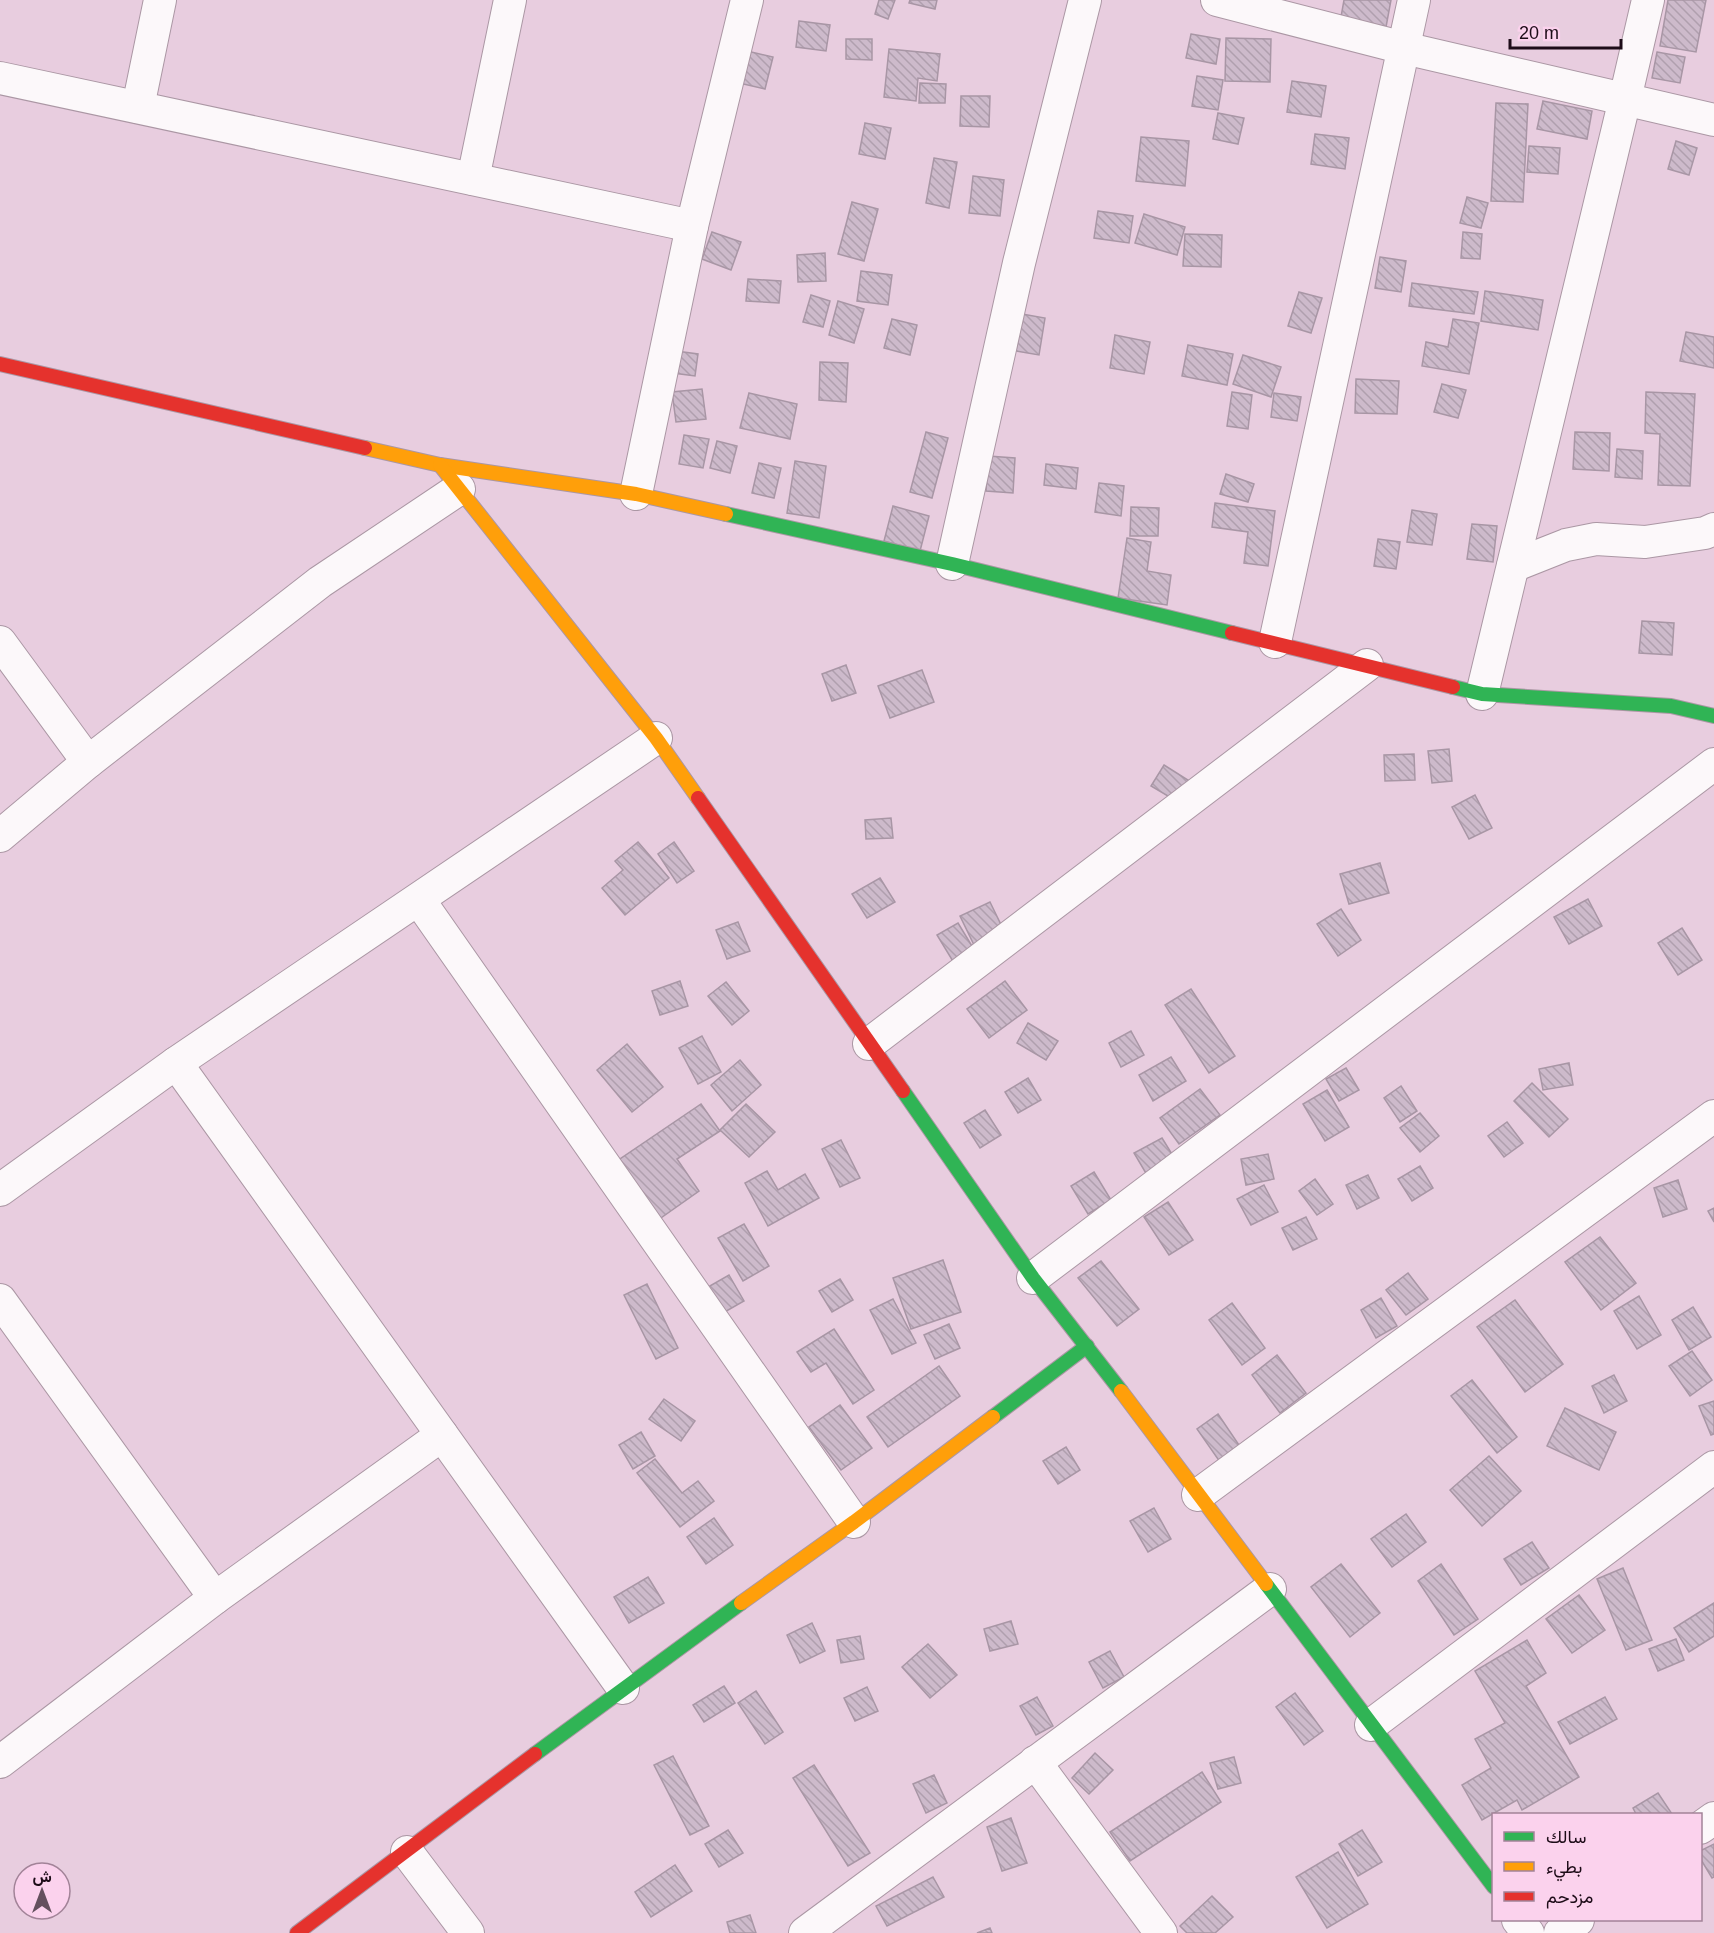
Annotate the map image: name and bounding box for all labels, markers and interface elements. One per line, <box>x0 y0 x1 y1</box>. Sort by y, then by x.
scale bar <box>1510 12 1621 50</box>
text: 20 m <box>1519 23 1559 43</box>
legend <box>1492 1813 1702 1921</box>
text: سالك <box>1546 1827 1586 1847</box>
text: بطيء <box>1546 1857 1582 1882</box>
north arrow <box>12 1861 72 1921</box>
text: ش <box>32 1868 52 1886</box>
text: مزدحم <box>1546 1887 1593 1909</box>

